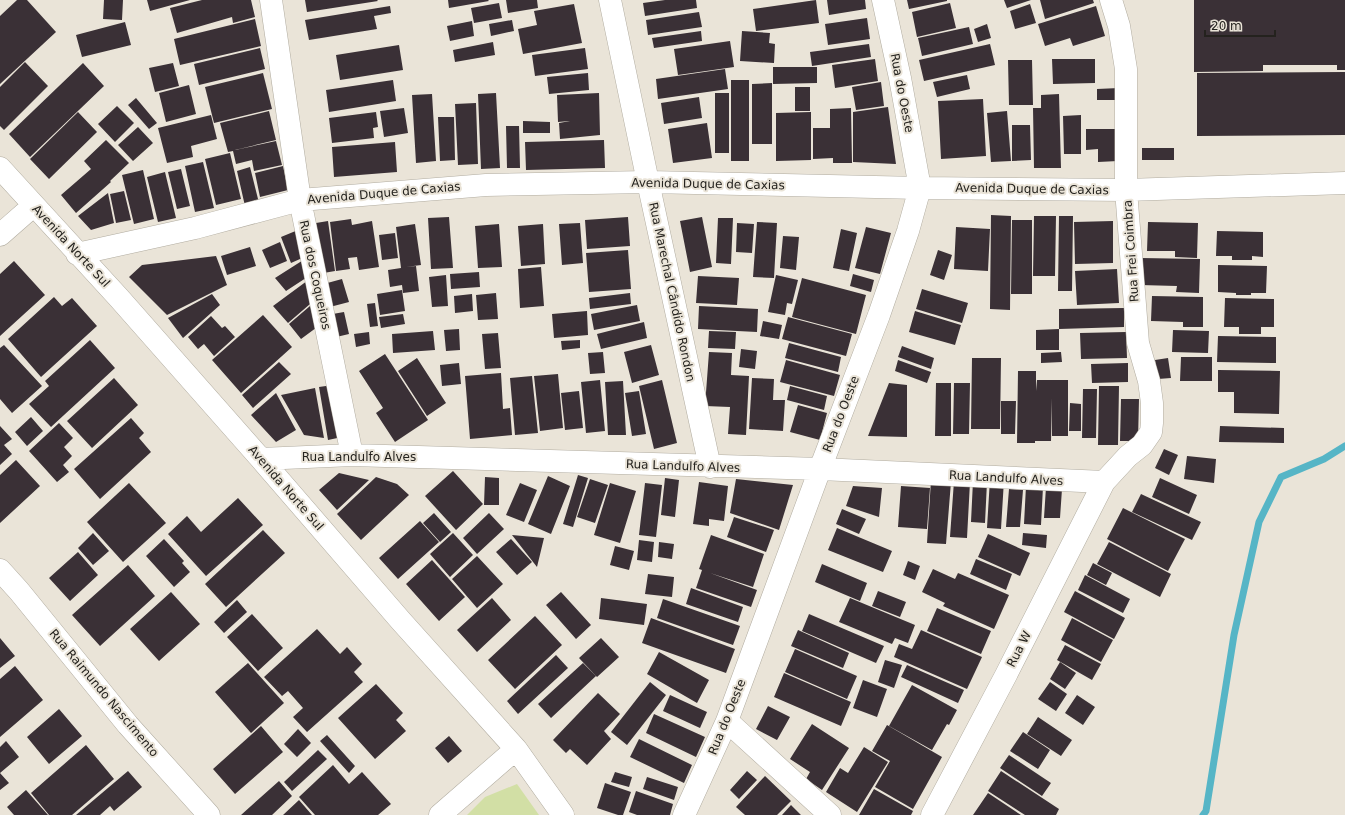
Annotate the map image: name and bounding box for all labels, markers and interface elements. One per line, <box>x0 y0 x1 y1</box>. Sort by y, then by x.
scale bar <box>1205 12 1275 38</box>
text: 20 m <box>1211 19 1242 33</box>
street label: Rua do Oeste <box>887 52 917 134</box>
street label: Avenida Duque de Caxias <box>631 176 785 192</box>
street label: Avenida Duque de Caxias <box>307 179 461 207</box>
street label: Avenida Duque de Caxias <box>955 181 1109 197</box>
street label: Rua Frei Coimbra <box>1120 199 1142 303</box>
street label: Rua Marechal Cândido Rondon <box>646 201 698 383</box>
street label: Avenida Norte Sul <box>29 202 113 290</box>
street label: Rua dos Coqueiros <box>297 219 333 331</box>
street label: Rua do Oeste <box>820 374 862 454</box>
street label: Avenida Norte Sul <box>245 443 327 533</box>
street label: Rua Landulfo Alves <box>302 450 416 464</box>
street label: Rua Landulfo Alves <box>626 457 740 475</box>
street label: Rua Landulfo Alves <box>948 468 1064 488</box>
street label: Rua Raimundo Nascimento <box>46 626 162 760</box>
street label: Rua W <box>1004 629 1034 669</box>
street label: Rua do Oeste <box>705 677 749 757</box>

